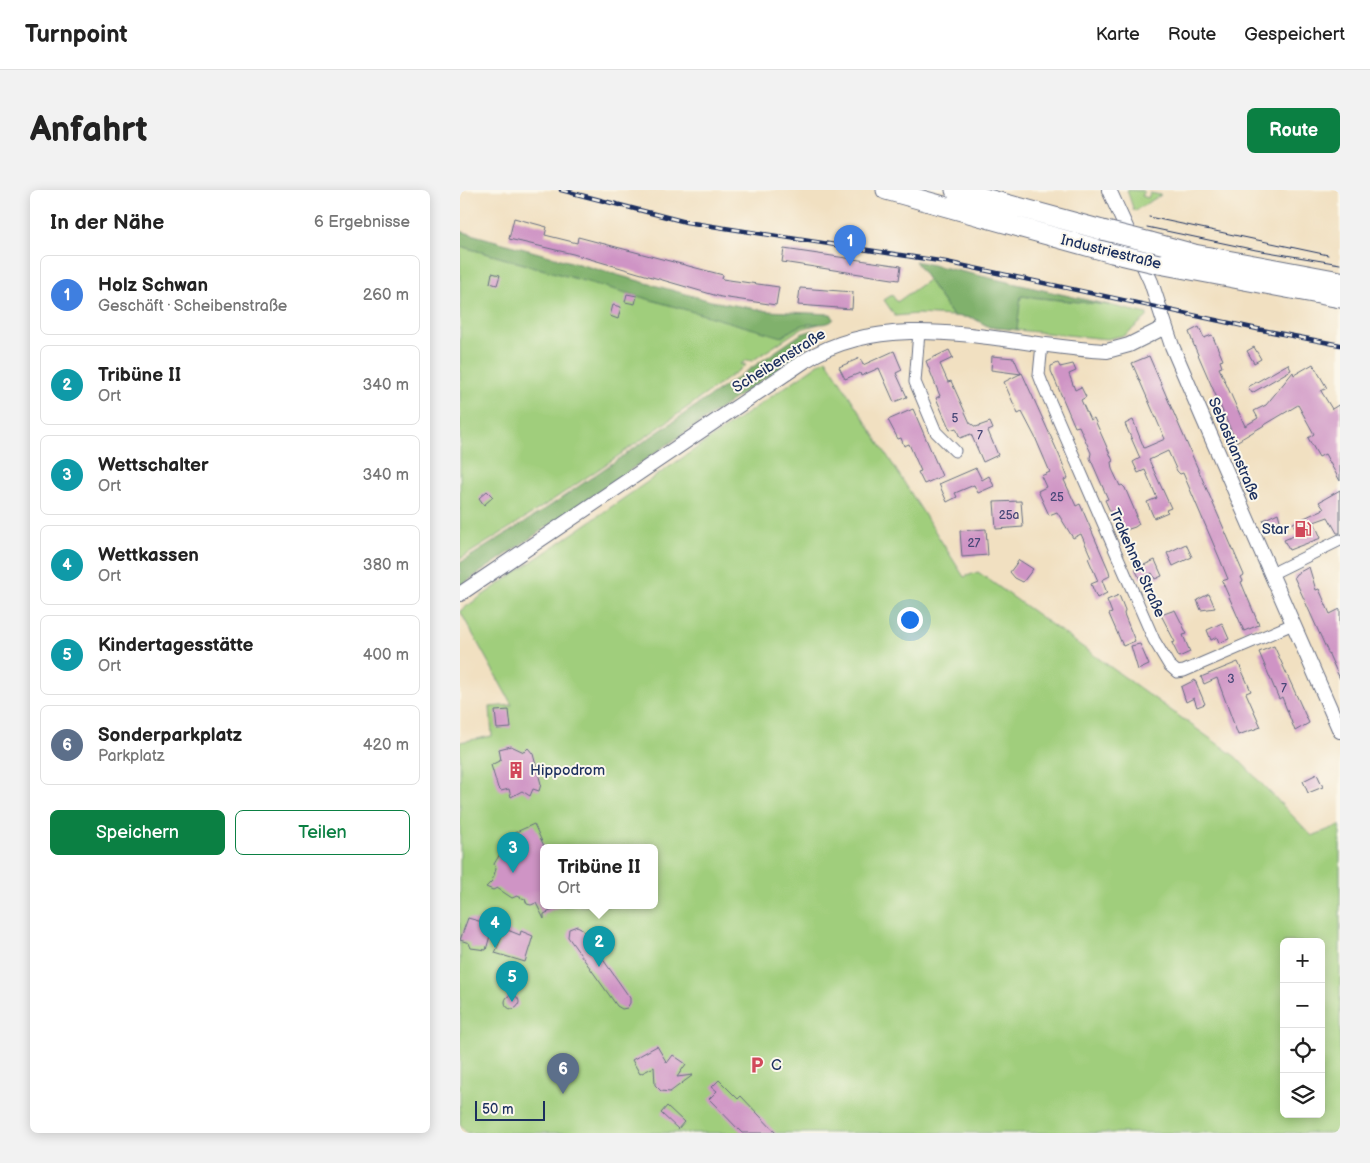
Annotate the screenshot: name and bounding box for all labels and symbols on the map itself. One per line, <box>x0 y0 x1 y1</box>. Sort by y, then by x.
pin: 1 <box>834 225 866 266</box>
street label: Industriestraße <box>1059 230 1163 274</box>
street label: Scheibenstraße <box>729 325 829 397</box>
street label: Sebastianstraße <box>1204 395 1264 504</box>
house number: 5 <box>952 411 959 426</box>
house number: 7 <box>977 428 983 443</box>
house number: 25 <box>1050 490 1064 505</box>
street label: Trakehner Straße <box>1104 506 1170 621</box>
house number: 25a <box>999 508 1020 523</box>
fuel station icon: Star <box>1293 519 1313 539</box>
place label: Star <box>1262 520 1290 539</box>
house number: 27 <box>968 536 981 551</box>
your location <box>897 607 923 633</box>
house number: 3 <box>1227 672 1235 687</box>
house number: 7 <box>1281 681 1287 696</box>
building icon: Hippodrom <box>506 760 526 780</box>
place label: Hippodrom <box>530 761 605 780</box>
pin: 3 <box>497 832 529 873</box>
pin: 4 <box>479 907 511 948</box>
pin: 2 <box>583 926 615 967</box>
pin: 5 <box>496 961 528 1002</box>
pin: 6 <box>547 1053 579 1094</box>
parking icon: C <box>747 1055 767 1075</box>
place label: C <box>771 1056 782 1075</box>
scale bar <box>475 1098 545 1121</box>

